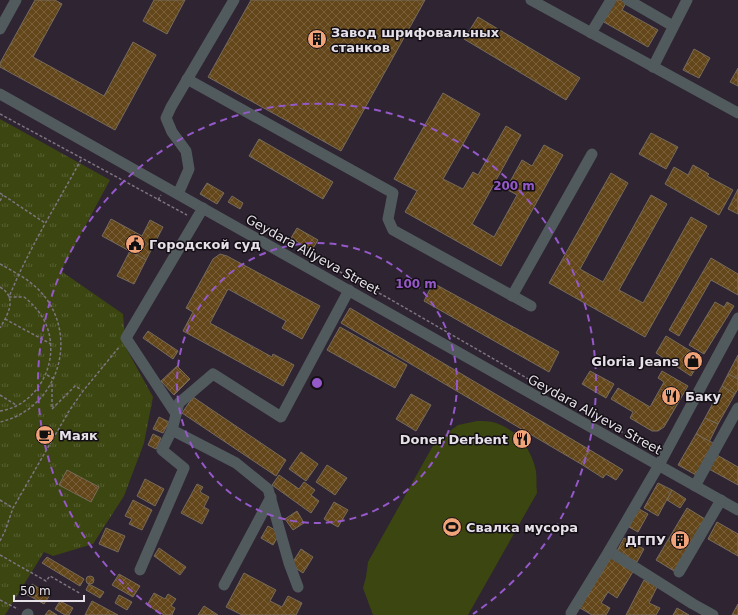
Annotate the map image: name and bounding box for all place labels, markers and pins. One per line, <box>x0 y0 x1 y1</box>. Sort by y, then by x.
place label: Завод шрифовальных станков <box>331 25 500 55</box>
building icon: Завод шрифовальных станков <box>306 28 328 50</box>
public building icon: Городской суд <box>124 233 146 255</box>
place label: Городской суд <box>149 237 261 252</box>
shop icon: Gloria Jeans <box>682 350 704 372</box>
place label: Gloria Jeans <box>591 354 679 369</box>
centre of rings <box>310 376 324 390</box>
restaurant icon: Баку <box>660 385 682 407</box>
place label: Баку <box>685 389 722 404</box>
cafe icon: Маяк <box>34 424 56 446</box>
place label: Маяк <box>59 428 98 443</box>
restaurant icon: Doner Derbent <box>511 428 533 450</box>
place label: Doner Derbent <box>400 432 508 447</box>
sports icon: Свалка мусора <box>441 516 463 538</box>
place label: Свалка мусора <box>466 520 578 535</box>
building icon: ДГПУ <box>669 529 691 551</box>
place label: ДГПУ <box>625 533 666 548</box>

